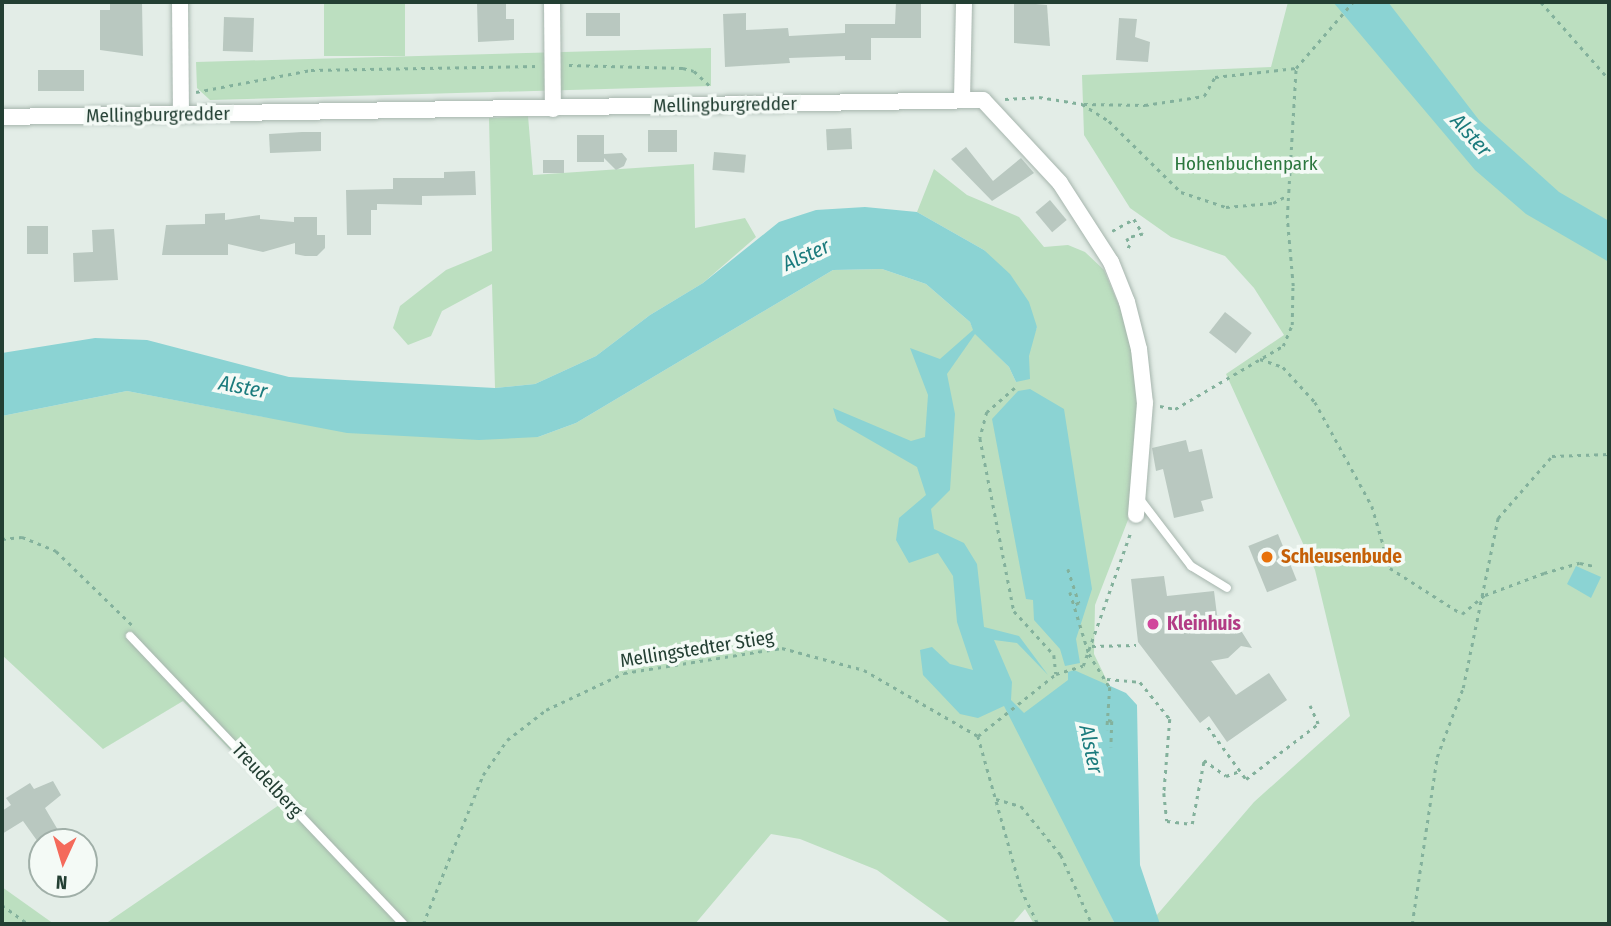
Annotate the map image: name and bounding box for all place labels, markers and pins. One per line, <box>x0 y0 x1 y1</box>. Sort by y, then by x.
place label: Schleusenbude <box>1281 546 1402 568</box>
marker: Schleusenbude <box>1259 549 1275 565</box>
place label: Kleinhuis <box>1167 613 1241 635</box>
marker: Kleinhuis <box>1145 616 1161 632</box>

